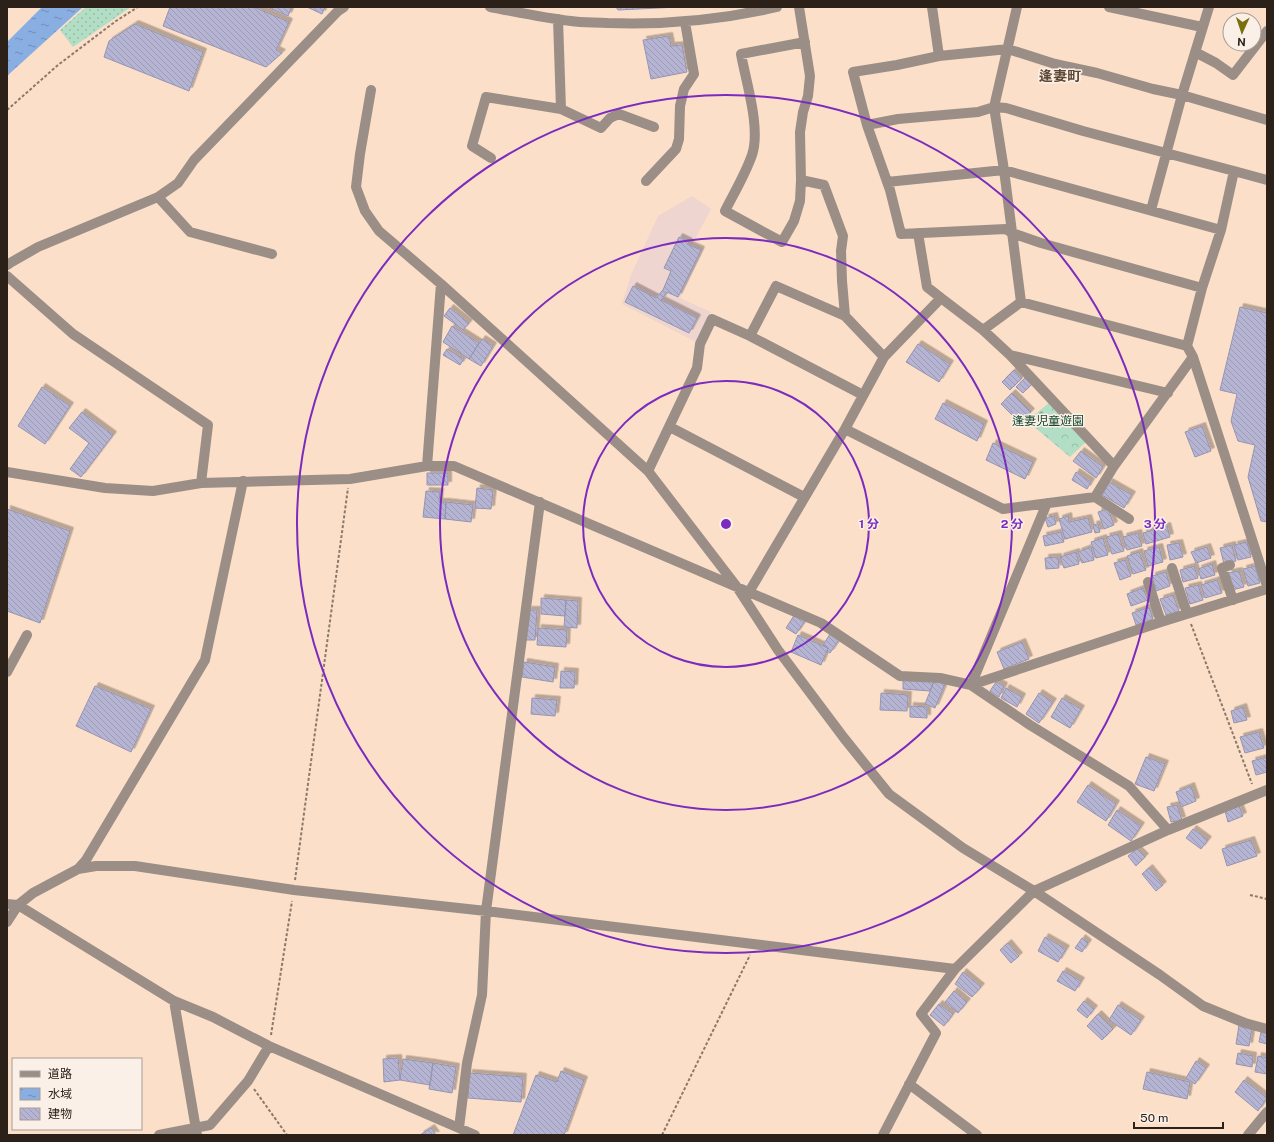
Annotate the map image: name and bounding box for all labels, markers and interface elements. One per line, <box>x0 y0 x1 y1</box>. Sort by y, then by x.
north arrow <box>1222 12 1262 52</box>
text: N <box>1237 36 1246 48</box>
district label: 逢妻町 <box>1039 68 1081 84</box>
park label: 逢妻児童遊園 <box>1012 414 1084 428</box>
centre of rings <box>719 517 733 531</box>
text: 1 分 <box>859 517 879 531</box>
text: 2 分 <box>1001 517 1023 531</box>
text: 3 分 <box>1144 517 1166 531</box>
legend <box>12 1058 142 1130</box>
text: 道路 <box>48 1067 72 1081</box>
text: 水域 <box>48 1087 72 1101</box>
scale bar <box>1134 1104 1223 1130</box>
text: 建物 <box>48 1107 72 1121</box>
text: 50 m <box>1140 1111 1168 1125</box>

